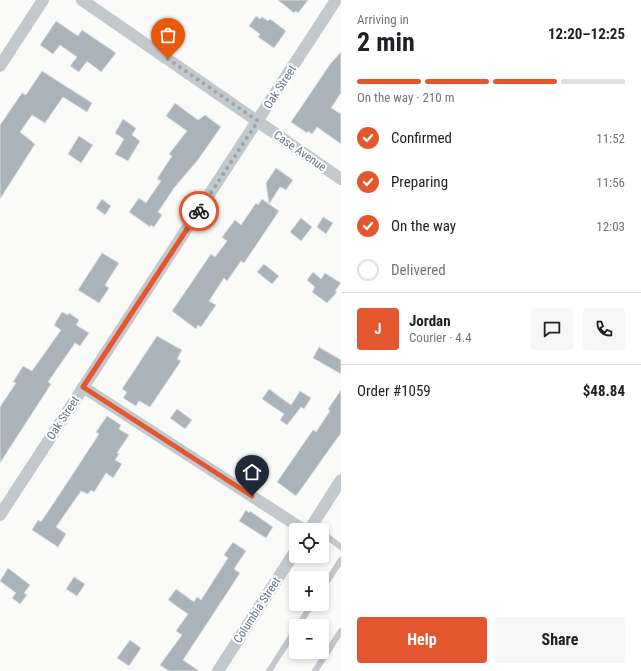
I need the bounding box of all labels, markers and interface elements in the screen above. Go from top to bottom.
text: Arriving in [357,12,409,27]
pin [151,18,185,59]
icon: bag [157,24,179,46]
text: 12:20–12:25 [548,25,625,43]
text: 2 min [357,27,415,57]
street label: Oak Street [261,62,300,111]
text: On the way · 210 m [357,90,454,105]
icon: check [357,127,379,149]
street label: Case Avenue [271,128,329,174]
text: Confirmed [391,129,452,147]
text: 11:52 [596,131,625,146]
icon: check [357,171,379,193]
text: Preparing [391,173,448,191]
text: 11:56 [596,175,625,190]
courier [179,191,219,231]
icon: bike [188,200,210,222]
icon: check [357,215,379,237]
text: On the way [391,217,456,235]
text: 12:03 [596,219,625,234]
text: Delivered [391,261,446,279]
button: chat [531,308,573,350]
button: phone [583,308,625,350]
text: Jordan [409,312,451,330]
text: J [374,320,382,338]
text: Courier · 4.4 [409,330,472,345]
text: Order #1059 [357,382,431,400]
text: $48.84 [583,382,625,400]
street label: Oak Street [44,393,83,442]
pin [235,455,269,496]
icon: home [241,461,263,483]
map controls [289,523,329,659]
button: locate [289,523,329,563]
button: + [289,571,329,611]
street label: Columbia Street [231,574,284,646]
button: Help [357,617,487,663]
button: Share [495,617,625,663]
button: − [289,619,329,659]

